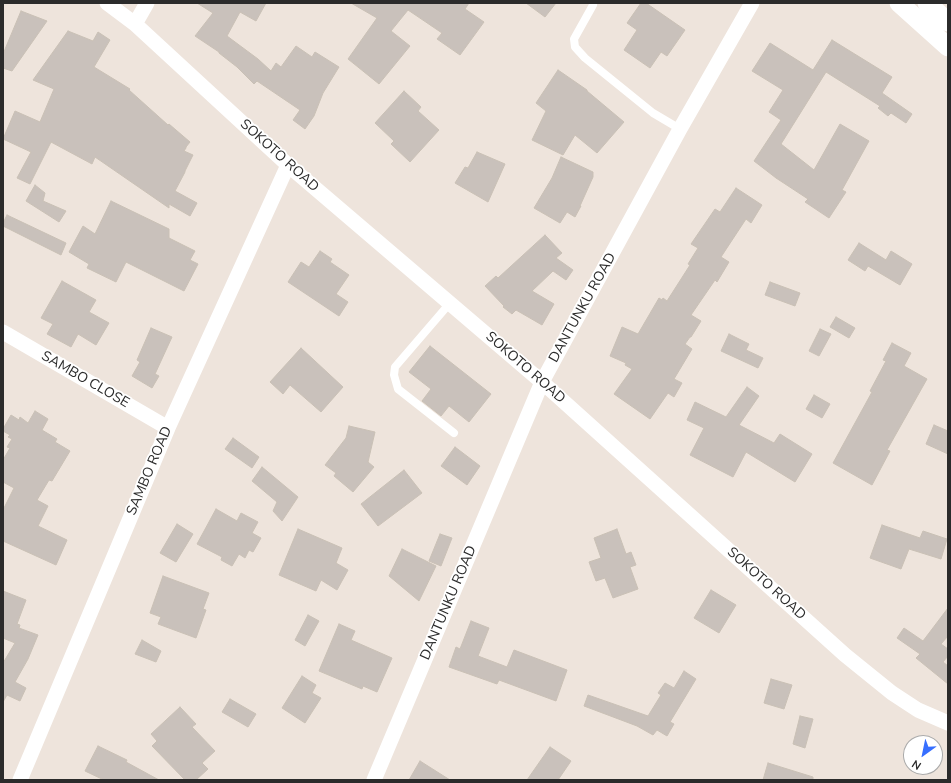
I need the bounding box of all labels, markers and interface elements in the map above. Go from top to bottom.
street label: SOKOTO ROAD [236,116,322,196]
street label: DANTUNKU ROAD [546,250,620,366]
street label: SOKOTO ROAD [482,329,568,407]
street label: SAMBO CLOSE [38,348,132,412]
street label: SAMBO ROAD [124,424,176,518]
street label: DANTUNKU ROAD [417,543,481,663]
street label: SOKOTO ROAD [723,544,809,624]
north arrow [903,735,943,775]
text: N [909,756,924,773]

